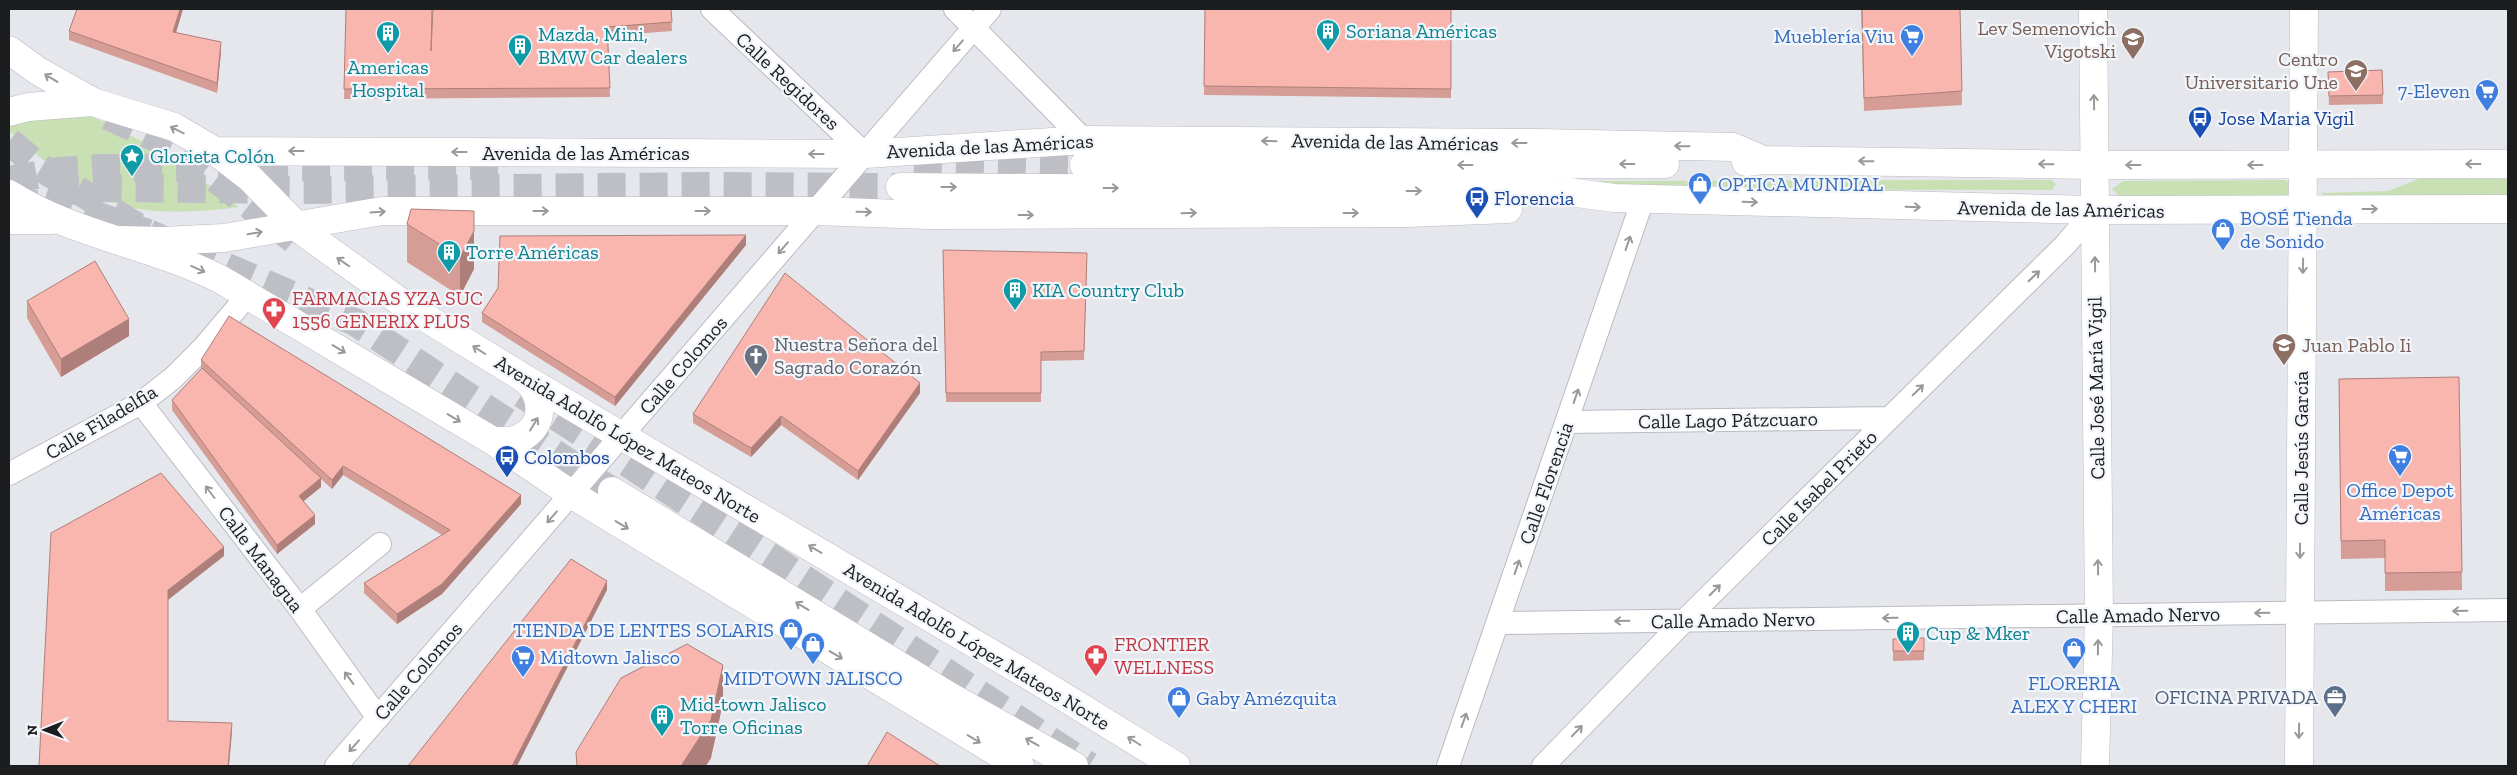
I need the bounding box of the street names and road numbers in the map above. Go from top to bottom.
street label: Calle Regidores [731,27,845,135]
street label: Avenida de las Américas [1291,128,1499,156]
street label: Avenida de las Américas [886,129,1094,163]
street label: Avenida de las Américas [482,141,690,165]
street label: Avenida de las Américas [1957,195,2165,223]
street label: Calle José María Vigil [2082,296,2110,480]
street label: Calle Colomos [634,311,732,419]
street label: Avenida Adolfo López Mateos Norte [491,350,765,528]
street label: Calle Jesús García [2289,370,2313,525]
street label: Calle Filadelfia [41,379,161,465]
street label: Calle Lago Pátzcuaro [1638,406,1818,434]
street label: Calle Florencia [1514,418,1578,547]
street label: Calle Isabel Prieto [1756,425,1882,551]
street label: Calle Managua [213,501,309,617]
street label: Avenida Adolfo López Mateos Norte [840,557,1114,735]
street label: Calle Amado Nervo [2056,602,2220,628]
street label: Calle Amado Nervo [1651,607,1815,633]
street label: Calle Colomos [369,617,467,725]

